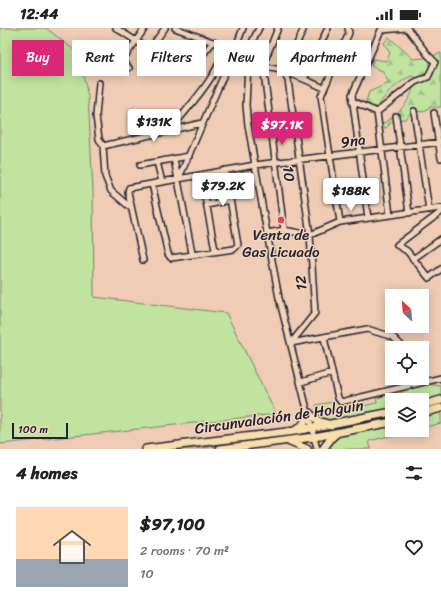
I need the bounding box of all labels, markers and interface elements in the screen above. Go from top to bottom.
text: 12:44 [20,1,58,27]
chip: Buy [12,40,64,76]
chip: Rent [72,40,129,76]
chip: Filters [137,40,206,76]
chip: New [214,40,269,76]
chip: Apartment [277,40,371,76]
pin: $131K [126,109,182,143]
text: $131K [137,110,171,133]
pin: $97.1K [249,112,315,146]
text: $97.1K [261,113,303,136]
street label: 9na [339,127,367,155]
street label: 10 [275,165,303,183]
pin: $79.2K [190,173,256,207]
text: $79.2K [201,174,245,197]
pin: $188K [323,178,379,212]
text: $188K [332,179,370,202]
marker: Venta de Gas Licuado [276,215,286,225]
place label: Venta de Gas Licuado [242,222,320,265]
street label: 12 [288,274,314,291]
north arrow [385,289,429,333]
map controls [385,289,429,437]
button: locate [385,341,429,385]
street label: Circunvalación de Holguín [193,392,365,442]
button: layers [385,393,429,437]
text: 100 m [18,420,48,439]
scale bar [12,421,68,440]
text: 4 homes [16,458,77,488]
icon: filters [403,462,425,484]
text: $97,100 [140,509,205,539]
icon: home [48,523,96,571]
icon: heart [403,536,425,558]
text: 2 rooms · 70 m² [140,539,229,562]
text: 10 [140,562,154,585]

